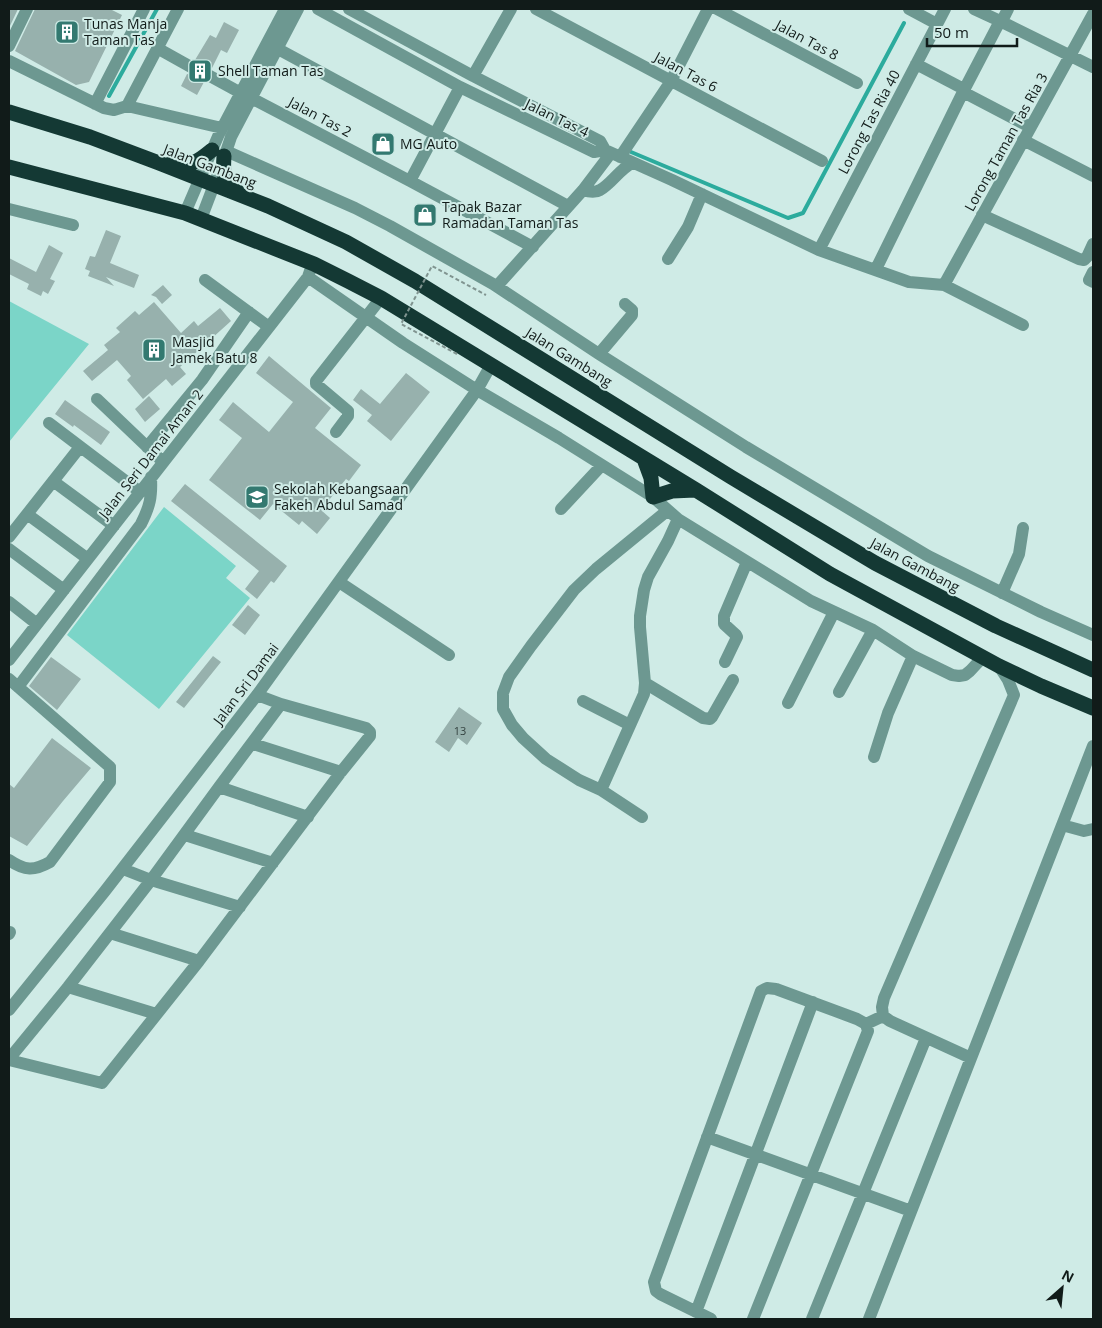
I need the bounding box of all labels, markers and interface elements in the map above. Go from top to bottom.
place label: Tunas Manja Taman Tas [84,14,167,49]
street label: Jalan Tas 8 [771,14,842,64]
scale bar [927,15,1017,47]
building icon: Tunas Manja Taman Tas [54,19,80,45]
text: 50 m [934,22,969,42]
street label: Jalan Tas 6 [650,46,721,96]
building icon: Shell Taman Tas [187,58,213,84]
place label: Shell Taman Tas [218,61,324,80]
street label: Lorong Tas Ria 40 [833,66,904,177]
street label: Lorong Taman Tas Ria 3 [960,69,1052,214]
street label: Jalan Tas 2 [284,91,355,141]
street label: Jalan Tas 4 [520,93,592,141]
shop icon: MG Auto [370,131,396,157]
place label: MG Auto [400,134,457,153]
street label: Jalan Gambang [159,138,260,192]
place label: Tapak Bazar Ramadan Taman Tas [442,197,579,232]
shop icon: Tapak Bazar Ramadan Taman Tas [412,202,438,228]
street label: Jalan Gambang [521,321,616,391]
place label: Masjid Jamek Batu 8 [170,332,257,367]
building icon: Masjid Jamek Batu 8 [141,337,167,363]
street label: Jalan Seri Damai Aman 2 [93,385,207,524]
place label: Sekolah Kebangsaan Fakeh Abdul Samad [274,479,409,514]
school or university icon: Sekolah Kebangsaan Fakeh Abdul Samad [244,484,270,510]
street label: Jalan Gambang [866,532,964,596]
street label: Jalan Sri Damai [207,639,283,730]
house number: 13 [454,723,466,738]
north arrow [1037,1263,1087,1313]
text: N [1059,1265,1078,1287]

